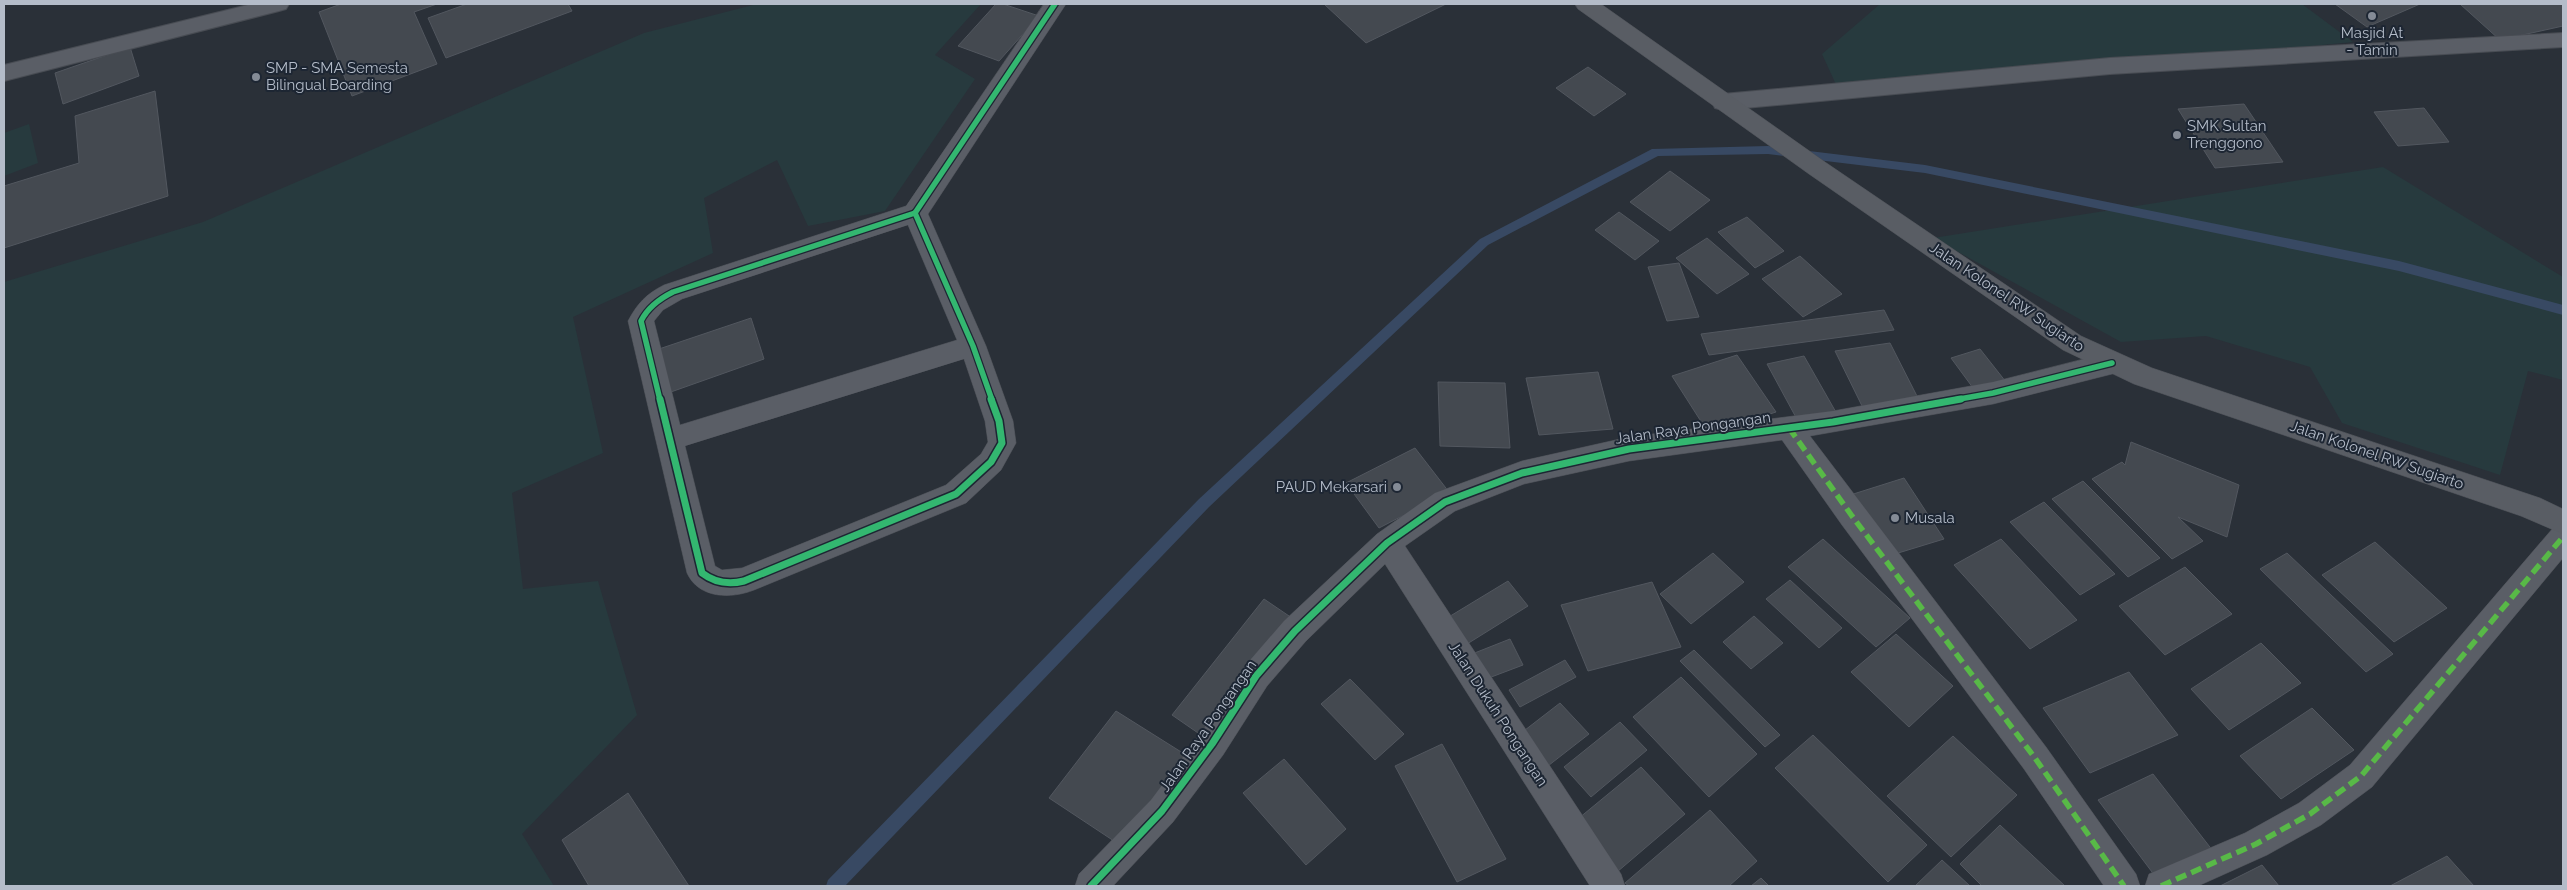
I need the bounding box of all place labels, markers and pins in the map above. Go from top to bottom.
marker: Masjid At - Tamin [2366,10,2378,22]
place label: Masjid At - Tamin [2341,24,2403,59]
place label: SMP - SMA Semesta Bilingual Boarding [266,59,408,94]
marker: SMP - SMA Semesta Bilingual Boarding [250,71,262,83]
place label: SMK Sultan Trenggono [2187,117,2267,152]
marker: SMK Sultan Trenggono [2171,129,2183,141]
place label: PAUD Mekarsari [1276,478,1387,496]
marker: PAUD Mekarsari [1391,481,1403,493]
place label: Musala [1905,509,1955,527]
marker: Musala [1889,512,1901,524]

